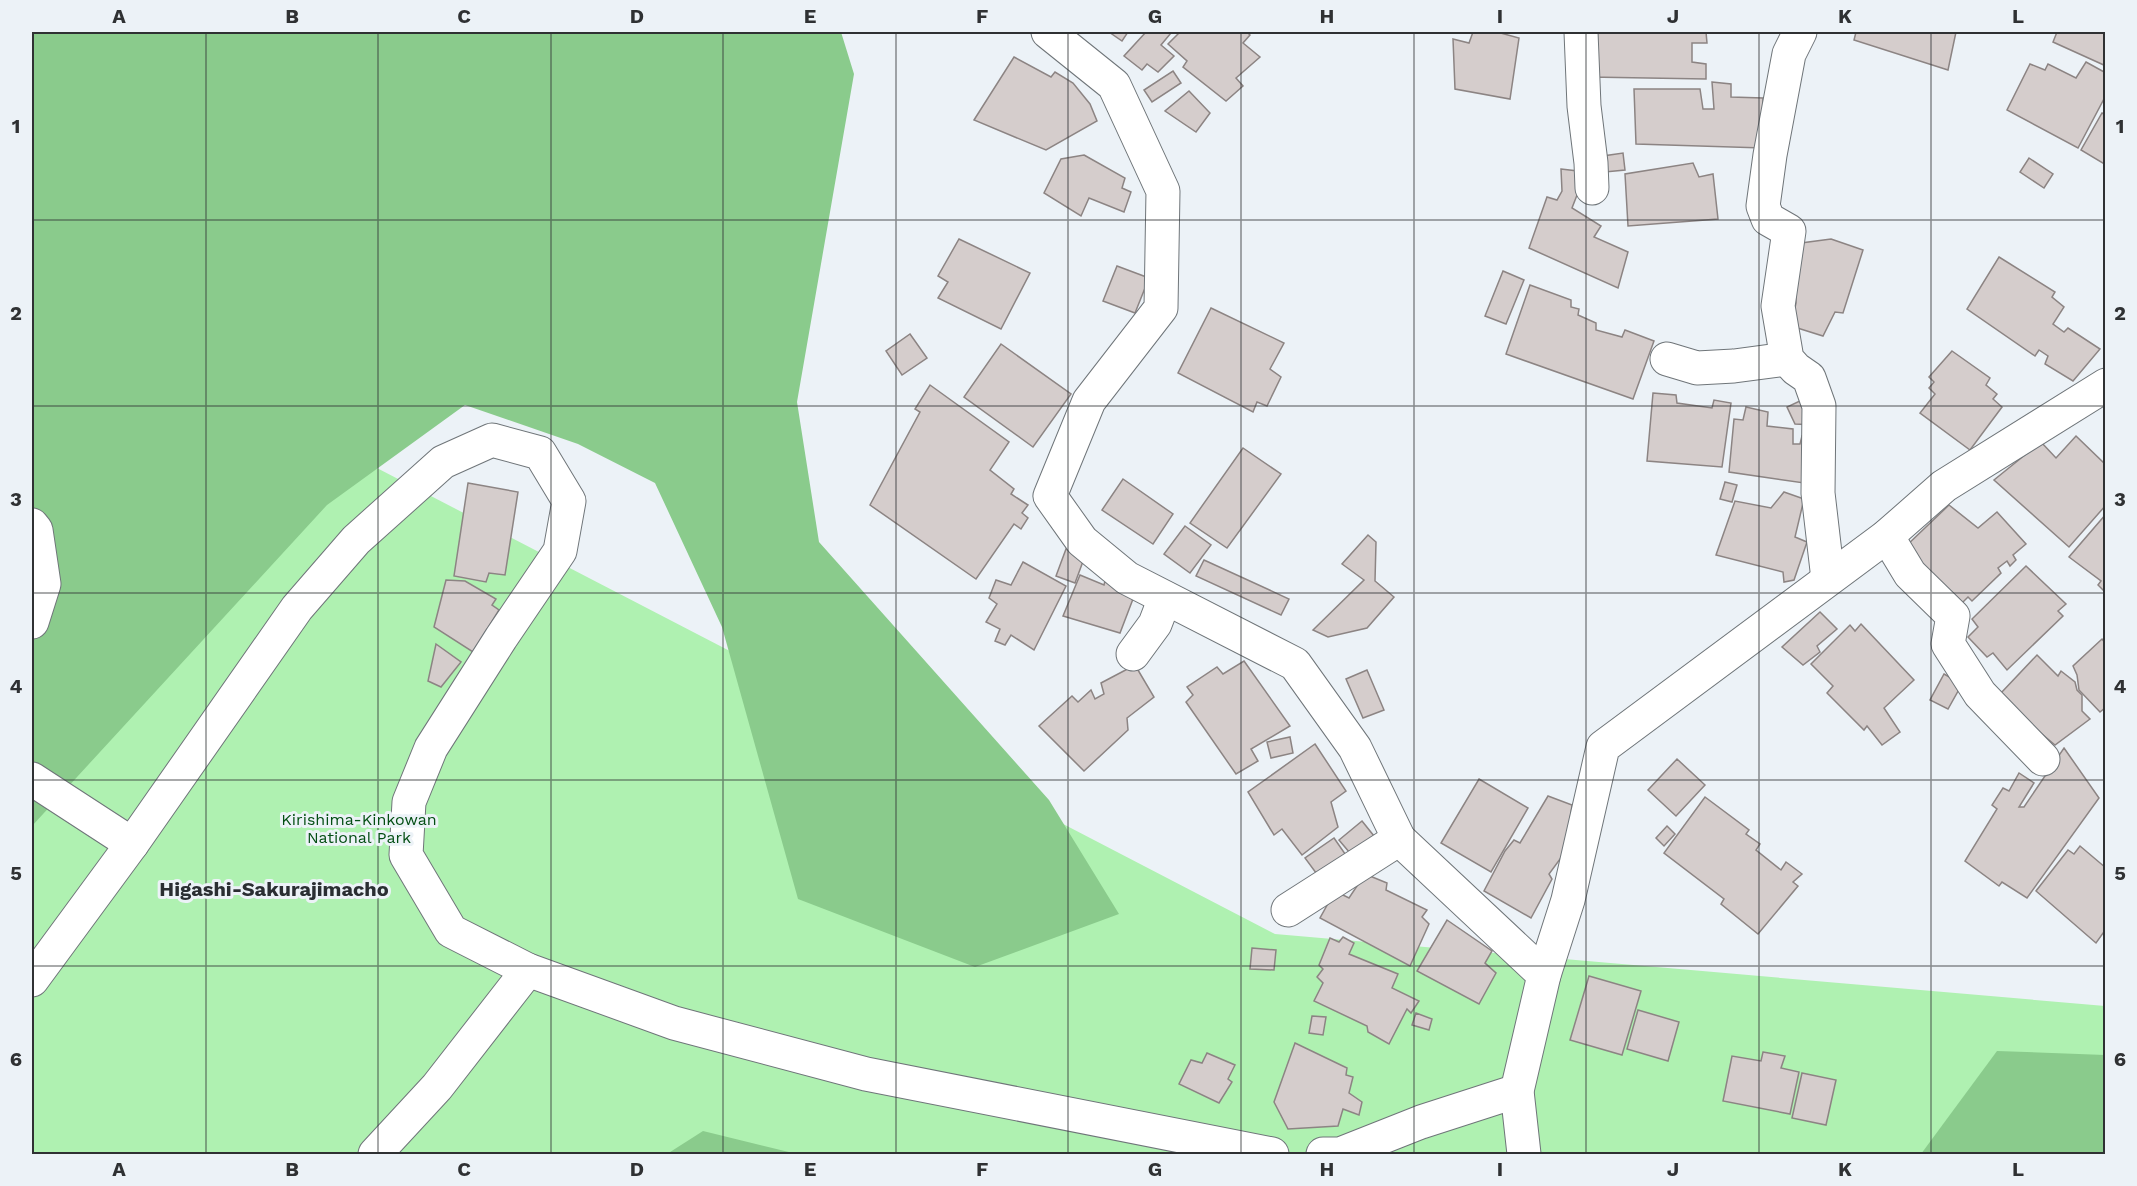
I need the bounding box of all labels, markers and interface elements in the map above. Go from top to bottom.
text: A [112,4,126,28]
text: B [285,4,299,28]
text: C [457,4,471,28]
text: D [630,4,644,28]
text: E [804,4,816,28]
text: F [976,4,988,28]
text: G [1148,4,1162,28]
text: H [1320,4,1334,28]
text: I [1497,4,1503,28]
text: J [1667,4,1679,28]
text: K [1838,4,1852,28]
text: L [2012,4,2024,28]
text: 1 [12,114,20,138]
text: 1 [2116,114,2124,138]
text: 2 [10,301,22,325]
text: 2 [2114,301,2126,325]
text: 3 [10,487,22,511]
text: 3 [2114,487,2126,511]
text: 4 [10,674,23,698]
text: 4 [2114,674,2127,698]
park label: Kirishima-Kinkowan National Park [281,810,437,847]
text: 5 [10,861,22,885]
text: 5 [2114,861,2126,885]
district label: Higashi-Sakurajimacho [159,877,389,901]
text: 6 [10,1047,22,1071]
text: 6 [2114,1047,2126,1071]
text: A [112,1157,126,1181]
text: B [285,1157,299,1181]
text: C [457,1157,471,1181]
text: D [630,1157,644,1181]
text: E [804,1157,816,1181]
text: F [976,1157,988,1181]
text: G [1148,1157,1162,1181]
text: H [1320,1157,1334,1181]
text: I [1497,1157,1503,1181]
text: J [1667,1157,1679,1181]
text: K [1838,1157,1852,1181]
text: L [2012,1157,2024,1181]

